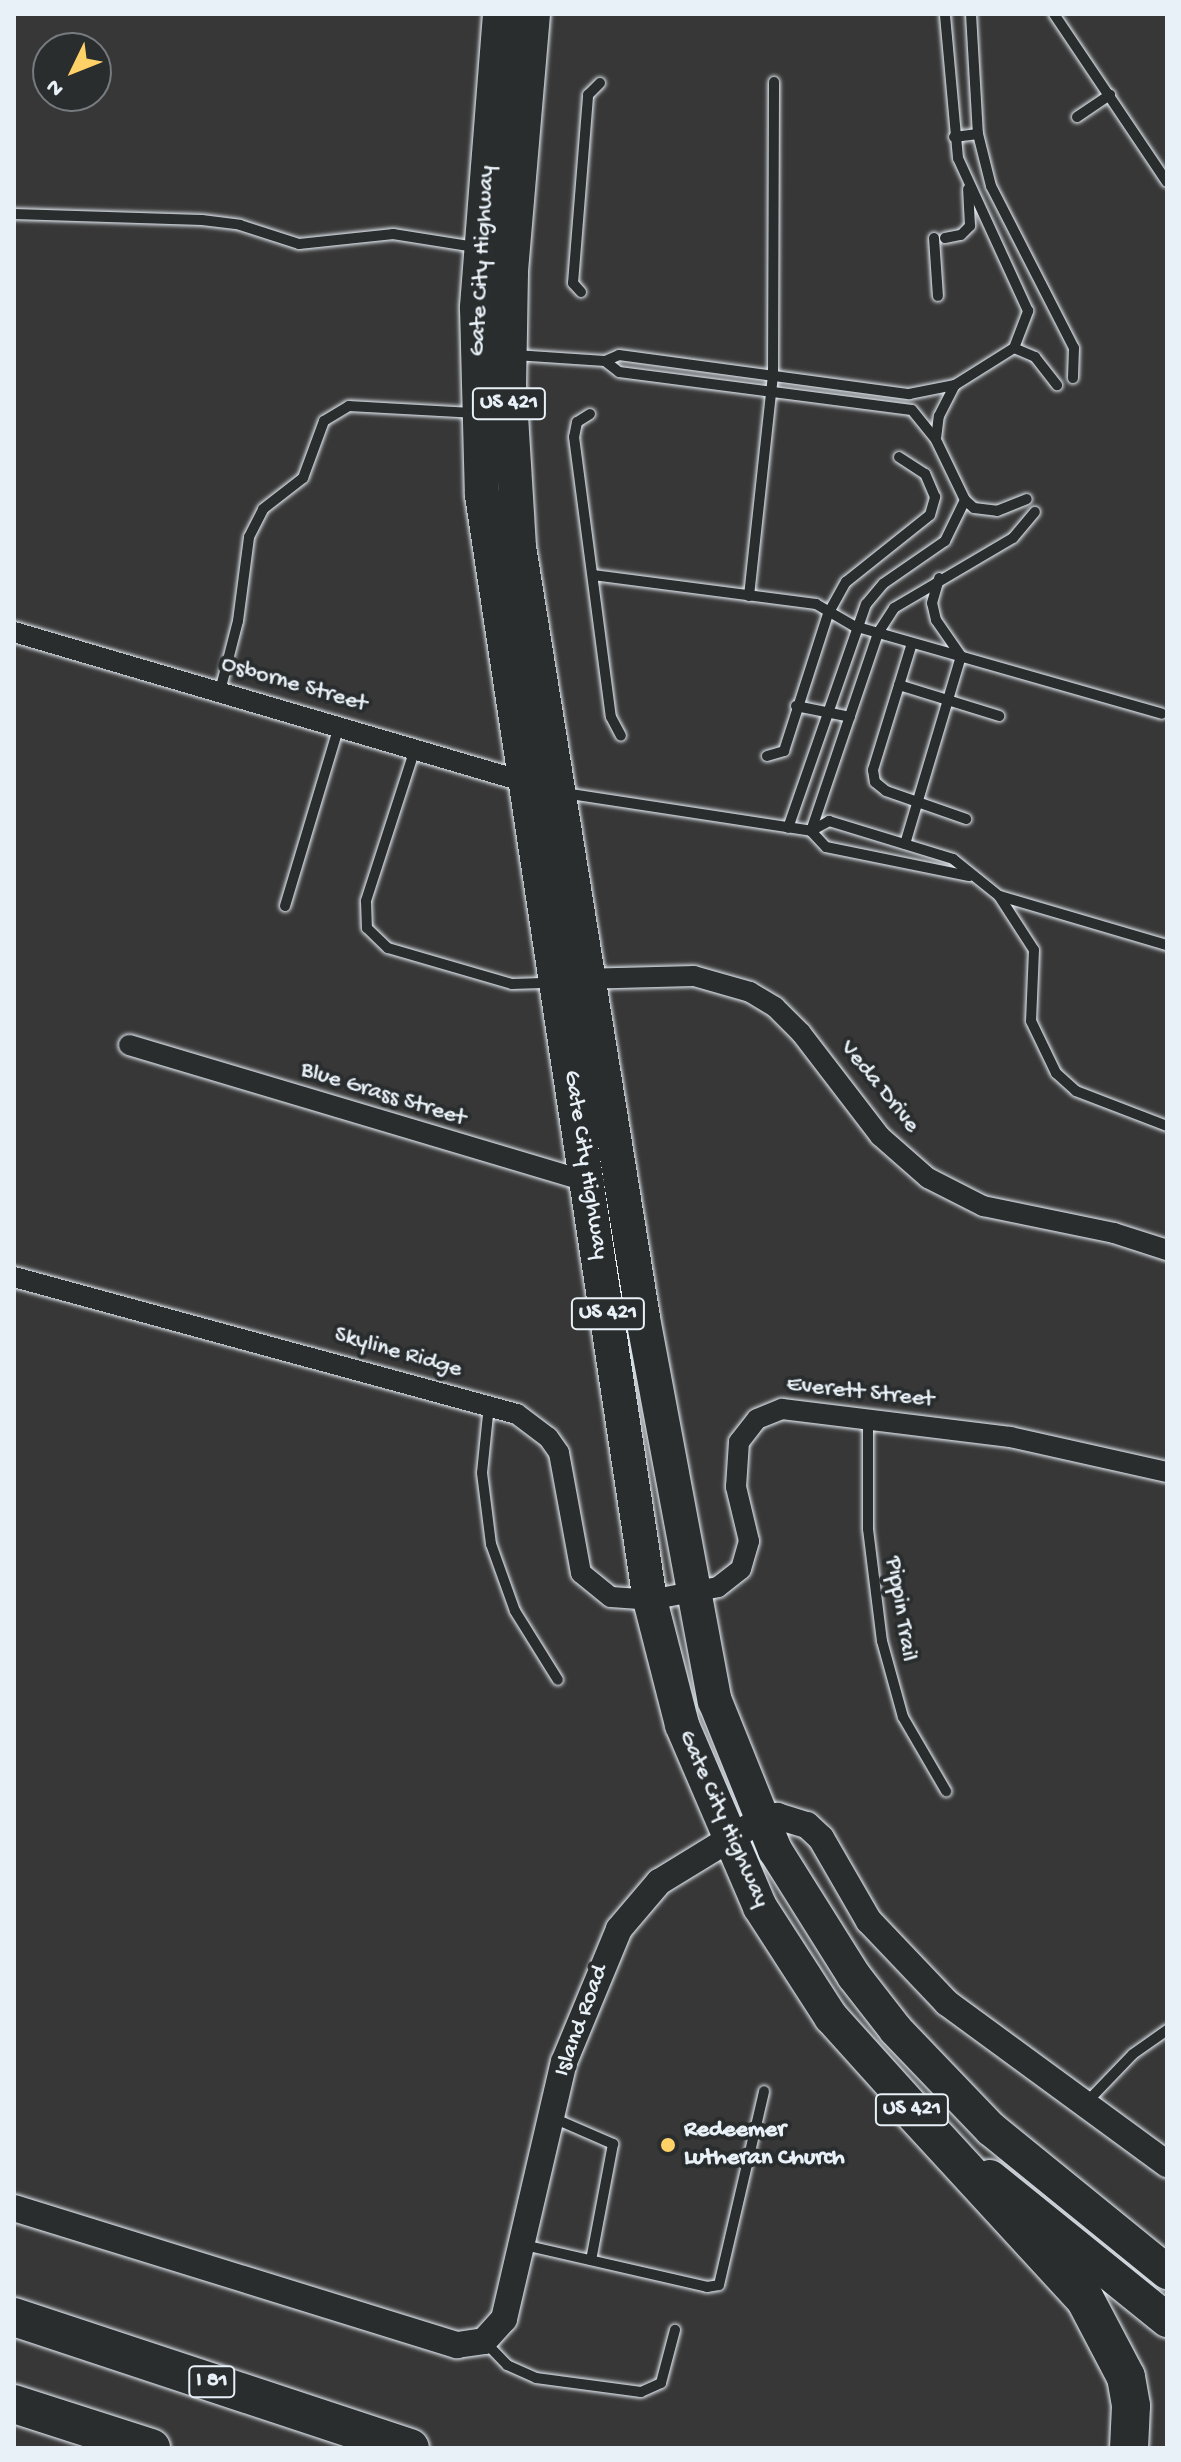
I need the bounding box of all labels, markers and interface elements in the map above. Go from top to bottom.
north arrow [32,32,112,112]
text: N [42,73,70,101]
street label: Gate City Highway [464,165,502,357]
road number: US 421 [471,386,547,422]
street label: Osborne Street [218,650,370,720]
street label: Veda Drive [833,1035,925,1139]
street label: Blue Grass Street [297,1056,469,1134]
street label: Gate City Highway [556,1068,614,1262]
road number: US 421 [570,1296,646,1332]
street label: Skyline Ridge [331,1321,465,1385]
street label: Everett Street [785,1371,935,1415]
street label: Pippin Trail [877,1554,923,1664]
street label: Gate City Highway [671,1726,775,1912]
street label: Island Road [548,1961,616,2081]
road number: US 421 [874,2092,950,2128]
place label: Redeemer Lutheran Church [684,2117,845,2173]
marker: Redeemer Lutheran Church [659,2136,677,2154]
road number: I 81 [188,2364,236,2400]

